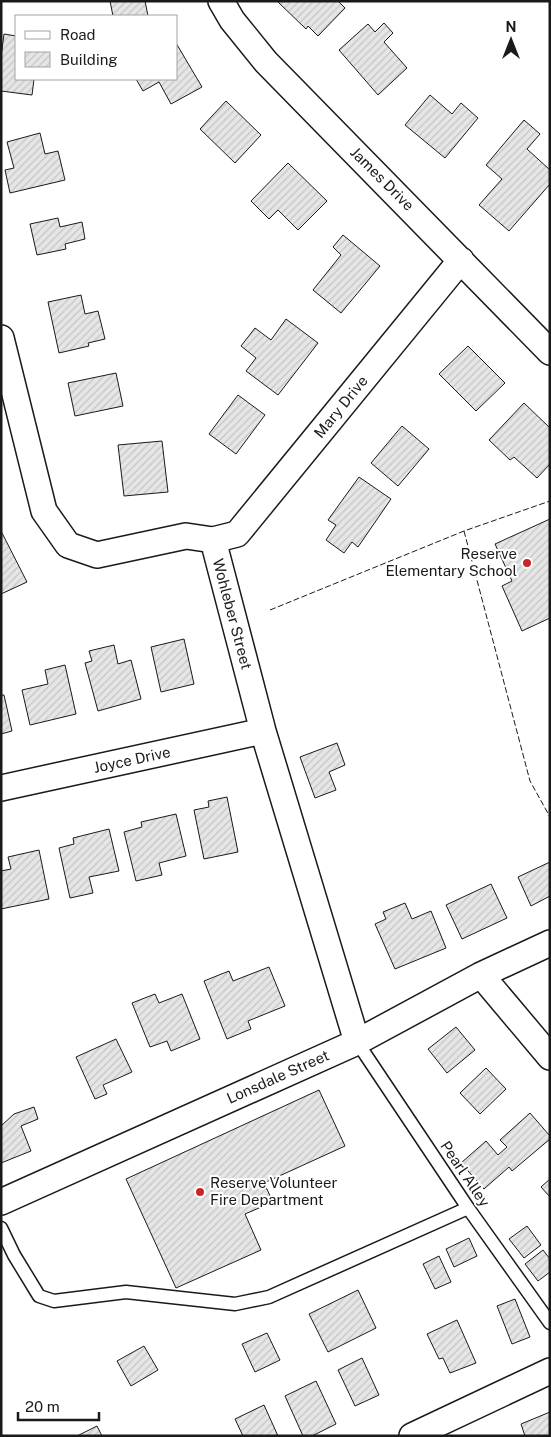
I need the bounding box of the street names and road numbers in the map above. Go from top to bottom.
street label: James Drive [347,143,418,214]
street label: Mary Drive [310,372,371,441]
street label: Wohleber Street [209,557,256,671]
street label: Joyce Drive [92,743,172,776]
street label: Lonsdale Street [224,1046,332,1107]
street label: Pearl Alley [437,1138,494,1210]

